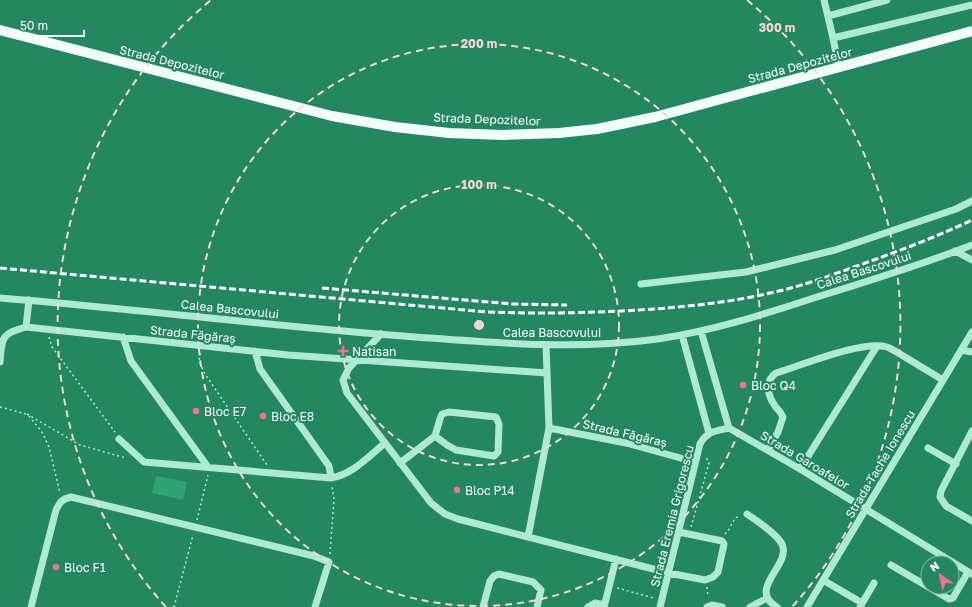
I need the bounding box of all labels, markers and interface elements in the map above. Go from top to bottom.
scale bar [14,12,84,38]
text: 50 m [20,18,48,33]
text: 300 m [759,20,795,35]
text: 200 m [461,36,497,51]
street label: Strada Depozitelor [118,42,226,82]
street label: Strada Depozitelor [746,44,854,86]
street label: Strada Depozitelor [433,110,541,128]
text: 100 m [461,177,497,192]
street label: Calea Bascovului [815,248,913,292]
street label: Calea Bascovului [180,296,280,322]
centre of rings [472,318,486,332]
street label: Strada Făgăraș [149,322,237,346]
street label: Calea Bascovului [503,325,601,340]
place label: Natisan [352,344,396,359]
marker: Natisan [337,345,349,357]
place label: Bloc Q4 [751,378,796,393]
marker: Bloc Q4 [738,380,748,390]
place label: Bloc E7 [204,404,246,419]
marker: Bloc E7 [191,406,201,416]
street label: Strada Tache Ionescu [842,407,918,521]
place label: Bloc E8 [271,409,314,424]
marker: Bloc E8 [258,411,268,421]
street label: Strada Făgăraș [581,416,669,450]
street label: Strada Garoafelor [758,427,853,493]
street label: Strada Eremia Grigorescu [647,443,697,589]
place label: Bloc P14 [465,483,515,498]
marker: Bloc P14 [452,485,462,495]
north arrow [920,555,960,595]
text: N [927,559,941,574]
place label: Bloc F1 [64,560,106,575]
marker: Bloc F1 [51,562,61,572]

